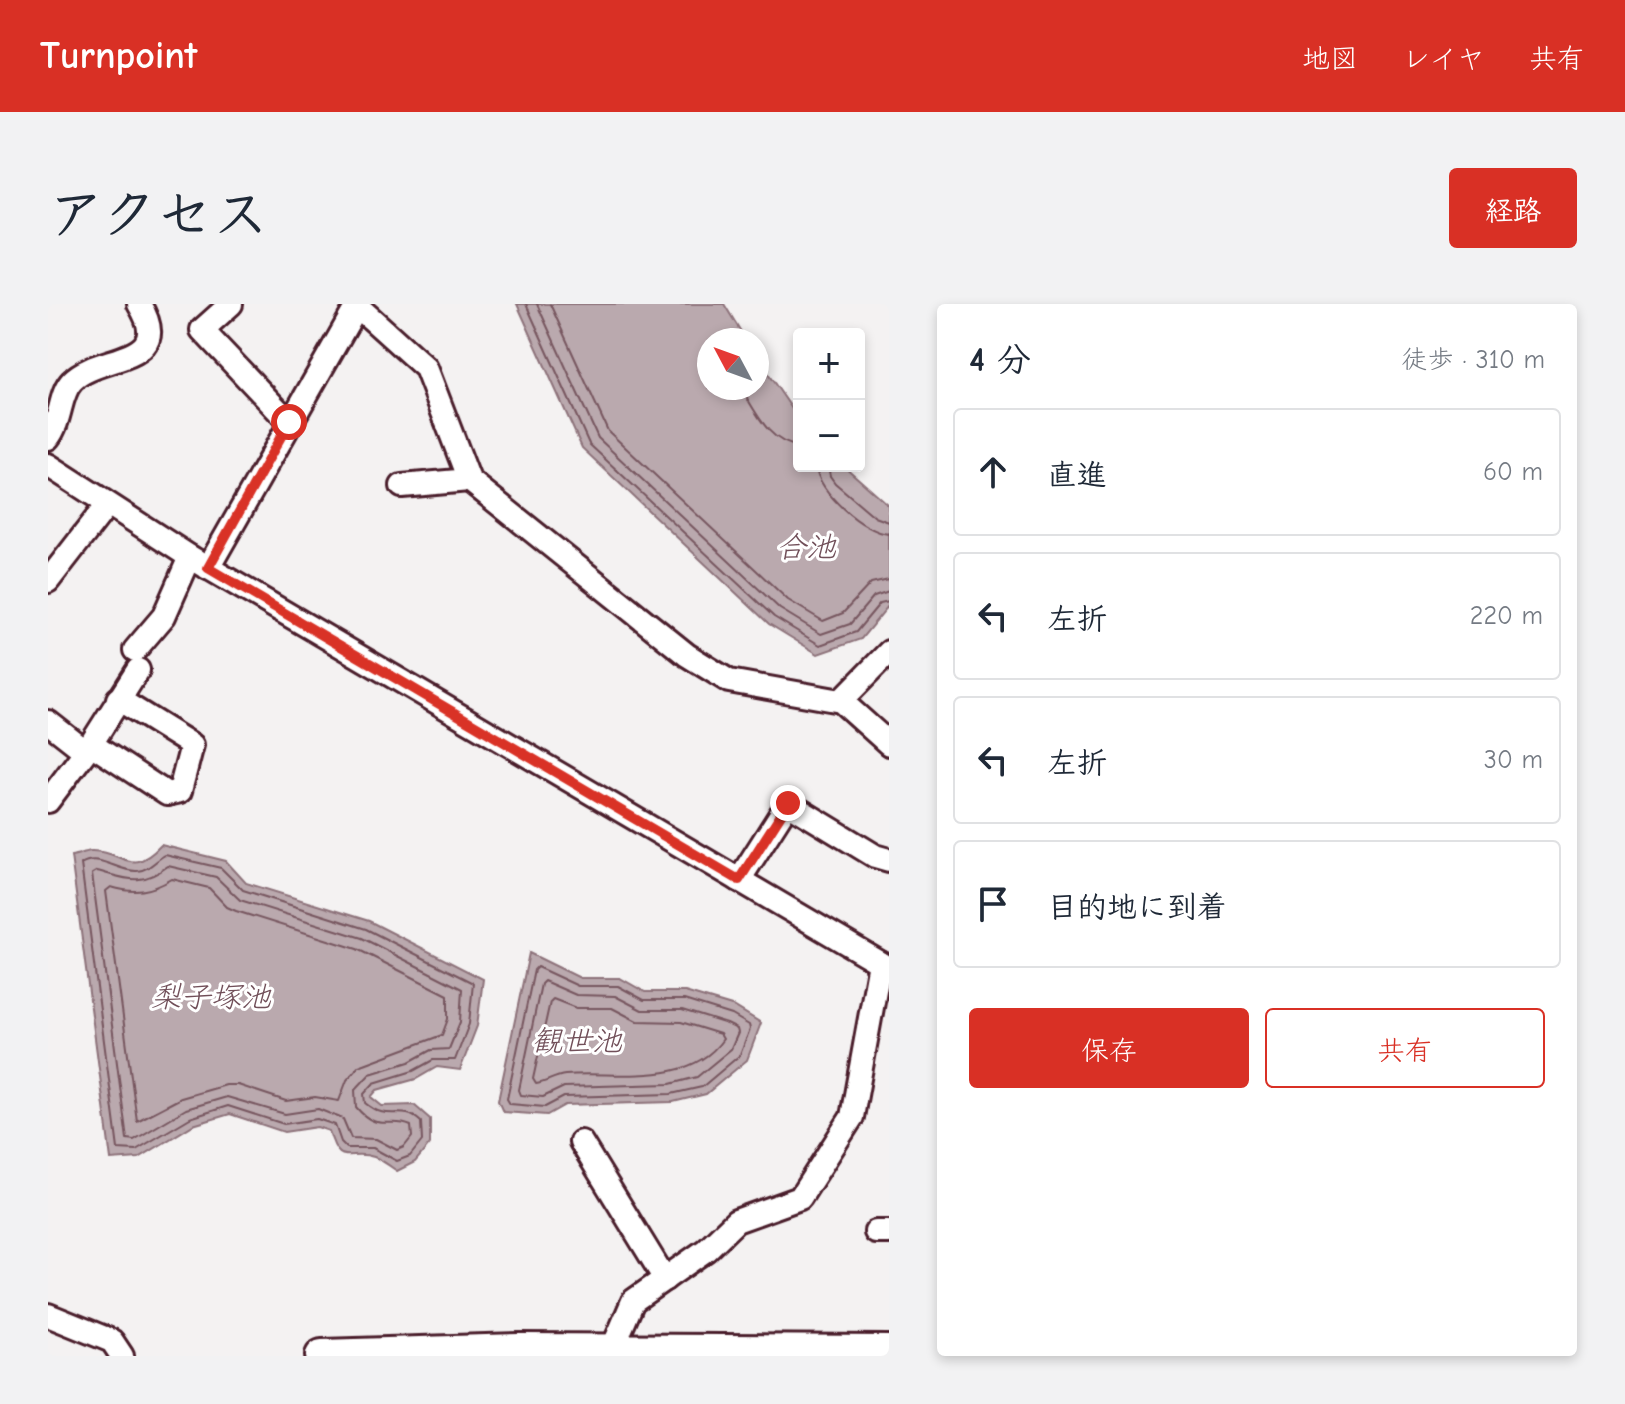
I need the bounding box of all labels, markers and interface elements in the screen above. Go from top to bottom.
text: Turnpoint [40,34,197,78]
text: 地図 [1302,43,1358,75]
text: レイヤ [1402,43,1485,75]
text: 共有 [1529,43,1585,75]
button: 経路 [1449,168,1577,248]
text: アクセス [48,183,269,247]
north arrow [697,328,769,400]
map controls [793,328,865,472]
button: + [793,328,865,400]
text: 4 分 [969,340,1031,380]
text: 徒歩 · 310 m [1402,345,1545,375]
button: − [793,400,865,472]
route start [271,404,307,440]
icon: ahead [971,450,1015,494]
text: 60 m [1483,457,1543,487]
text: 直進 [1047,458,1107,493]
water label: 合池 [776,530,837,565]
icon: left [971,594,1015,638]
text: 220 m [1470,601,1543,631]
text: 左折 [1047,602,1107,637]
icon: left [971,738,1015,782]
text: 30 m [1484,745,1543,775]
text: 左折 [1047,746,1107,781]
route end [770,785,806,821]
icon: arrive [971,882,1015,926]
text: 目的地に到着 [1047,890,1227,925]
water label: 梨子塚池 [151,980,272,1015]
button: 保存 [969,1008,1249,1088]
button: 共有 [1265,1008,1545,1088]
water label: 観世池 [532,1024,623,1059]

